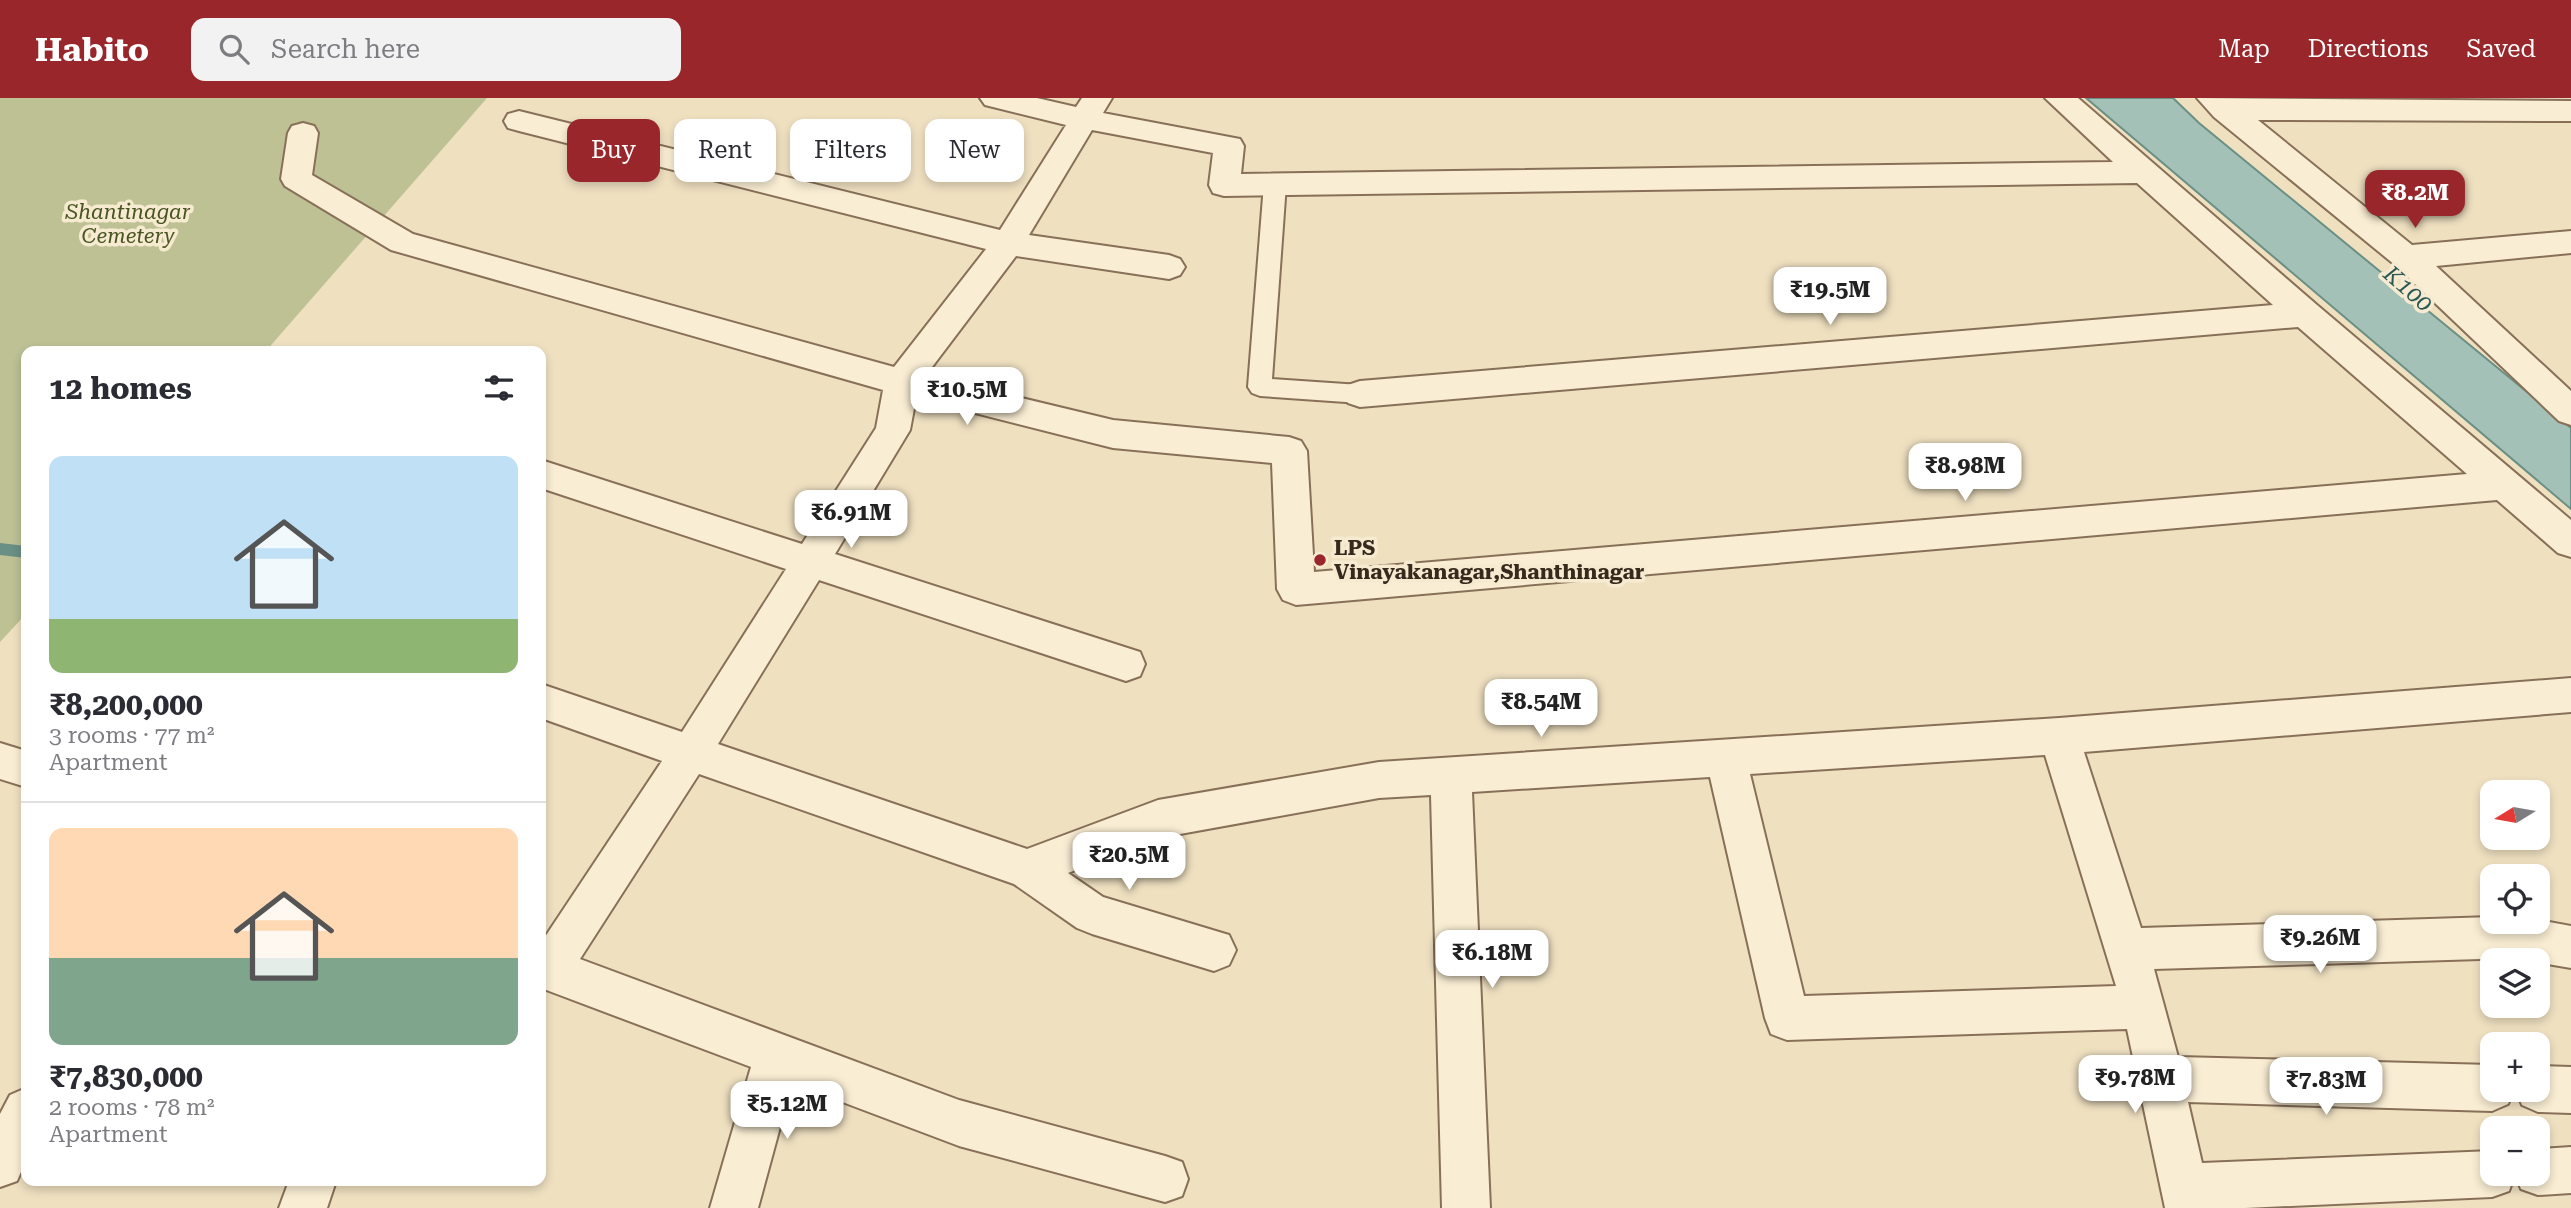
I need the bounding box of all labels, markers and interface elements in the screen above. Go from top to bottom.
search box [191,18,681,81]
text: Habito [35,30,149,69]
icon: search [215,30,253,68]
text: Search here [271,34,420,64]
text: Map [2218,35,2270,63]
text: Directions [2308,35,2428,63]
text: Saved [2466,35,2536,63]
chip: Buy [567,119,660,182]
chip: Rent [674,119,776,182]
chip: Filters [790,119,911,182]
chip: New [925,119,1024,182]
pin: ₹8.2M [2366,170,2464,230]
text: ₹8.2M [2381,179,2449,206]
park label: Shantinagar Cemetery [64,200,191,248]
water label: K100 [2377,260,2438,318]
pin: ₹19.5M [1773,268,1887,327]
text: ₹19.5M [1790,276,1870,303]
pin: ₹10.5M [910,368,1024,427]
icon: filters [480,369,518,407]
text: 12 homes [49,371,192,406]
text: ₹10.5M [927,376,1007,403]
pin: ₹8.98M [1908,444,2022,503]
text: ₹8.98M [1925,452,2005,479]
pin: ₹6.91M [794,490,908,550]
text: ₹6.91M [811,499,891,526]
icon: home [221,501,347,627]
place label: LPS Vinayakanagar,Shanthinagar [1334,536,1645,584]
marker: LPS Vinayakanagar,Shanthinagar [1312,552,1328,568]
pin: ₹8.54M [1484,680,1598,739]
text: ₹8,200,000 [49,687,203,722]
text: ₹8.54M [1501,688,1581,715]
text: 3 rooms · 77 m² [49,722,215,749]
text: Apartment [49,749,168,776]
north arrow [2480,780,2550,850]
map controls [2480,780,2550,1186]
pin: ₹20.5M [1072,832,1186,892]
text: ₹20.5M [1089,841,1169,868]
button: locate [2480,864,2550,934]
icon: home [221,873,347,999]
pin: ₹9.26M [2263,916,2377,975]
text: ₹9.26M [2280,924,2360,951]
pin: ₹6.18M [1435,930,1549,990]
text: ₹6.18M [1452,939,1532,966]
button: layers [2480,948,2550,1018]
button: + [2480,1032,2550,1102]
pin: ₹9.78M [2078,1056,2192,1115]
pin: ₹7.83M [2269,1058,2383,1117]
text: ₹7,830,000 [49,1059,203,1094]
text: ₹9.78M [2095,1064,2175,1091]
text: ₹7.83M [2286,1066,2366,1093]
pin: ₹5.12M [730,1082,844,1141]
text: ₹5.12M [747,1090,827,1117]
text: 2 rooms · 78 m² [49,1094,215,1121]
button: − [2480,1116,2550,1186]
text: Apartment [49,1121,168,1148]

